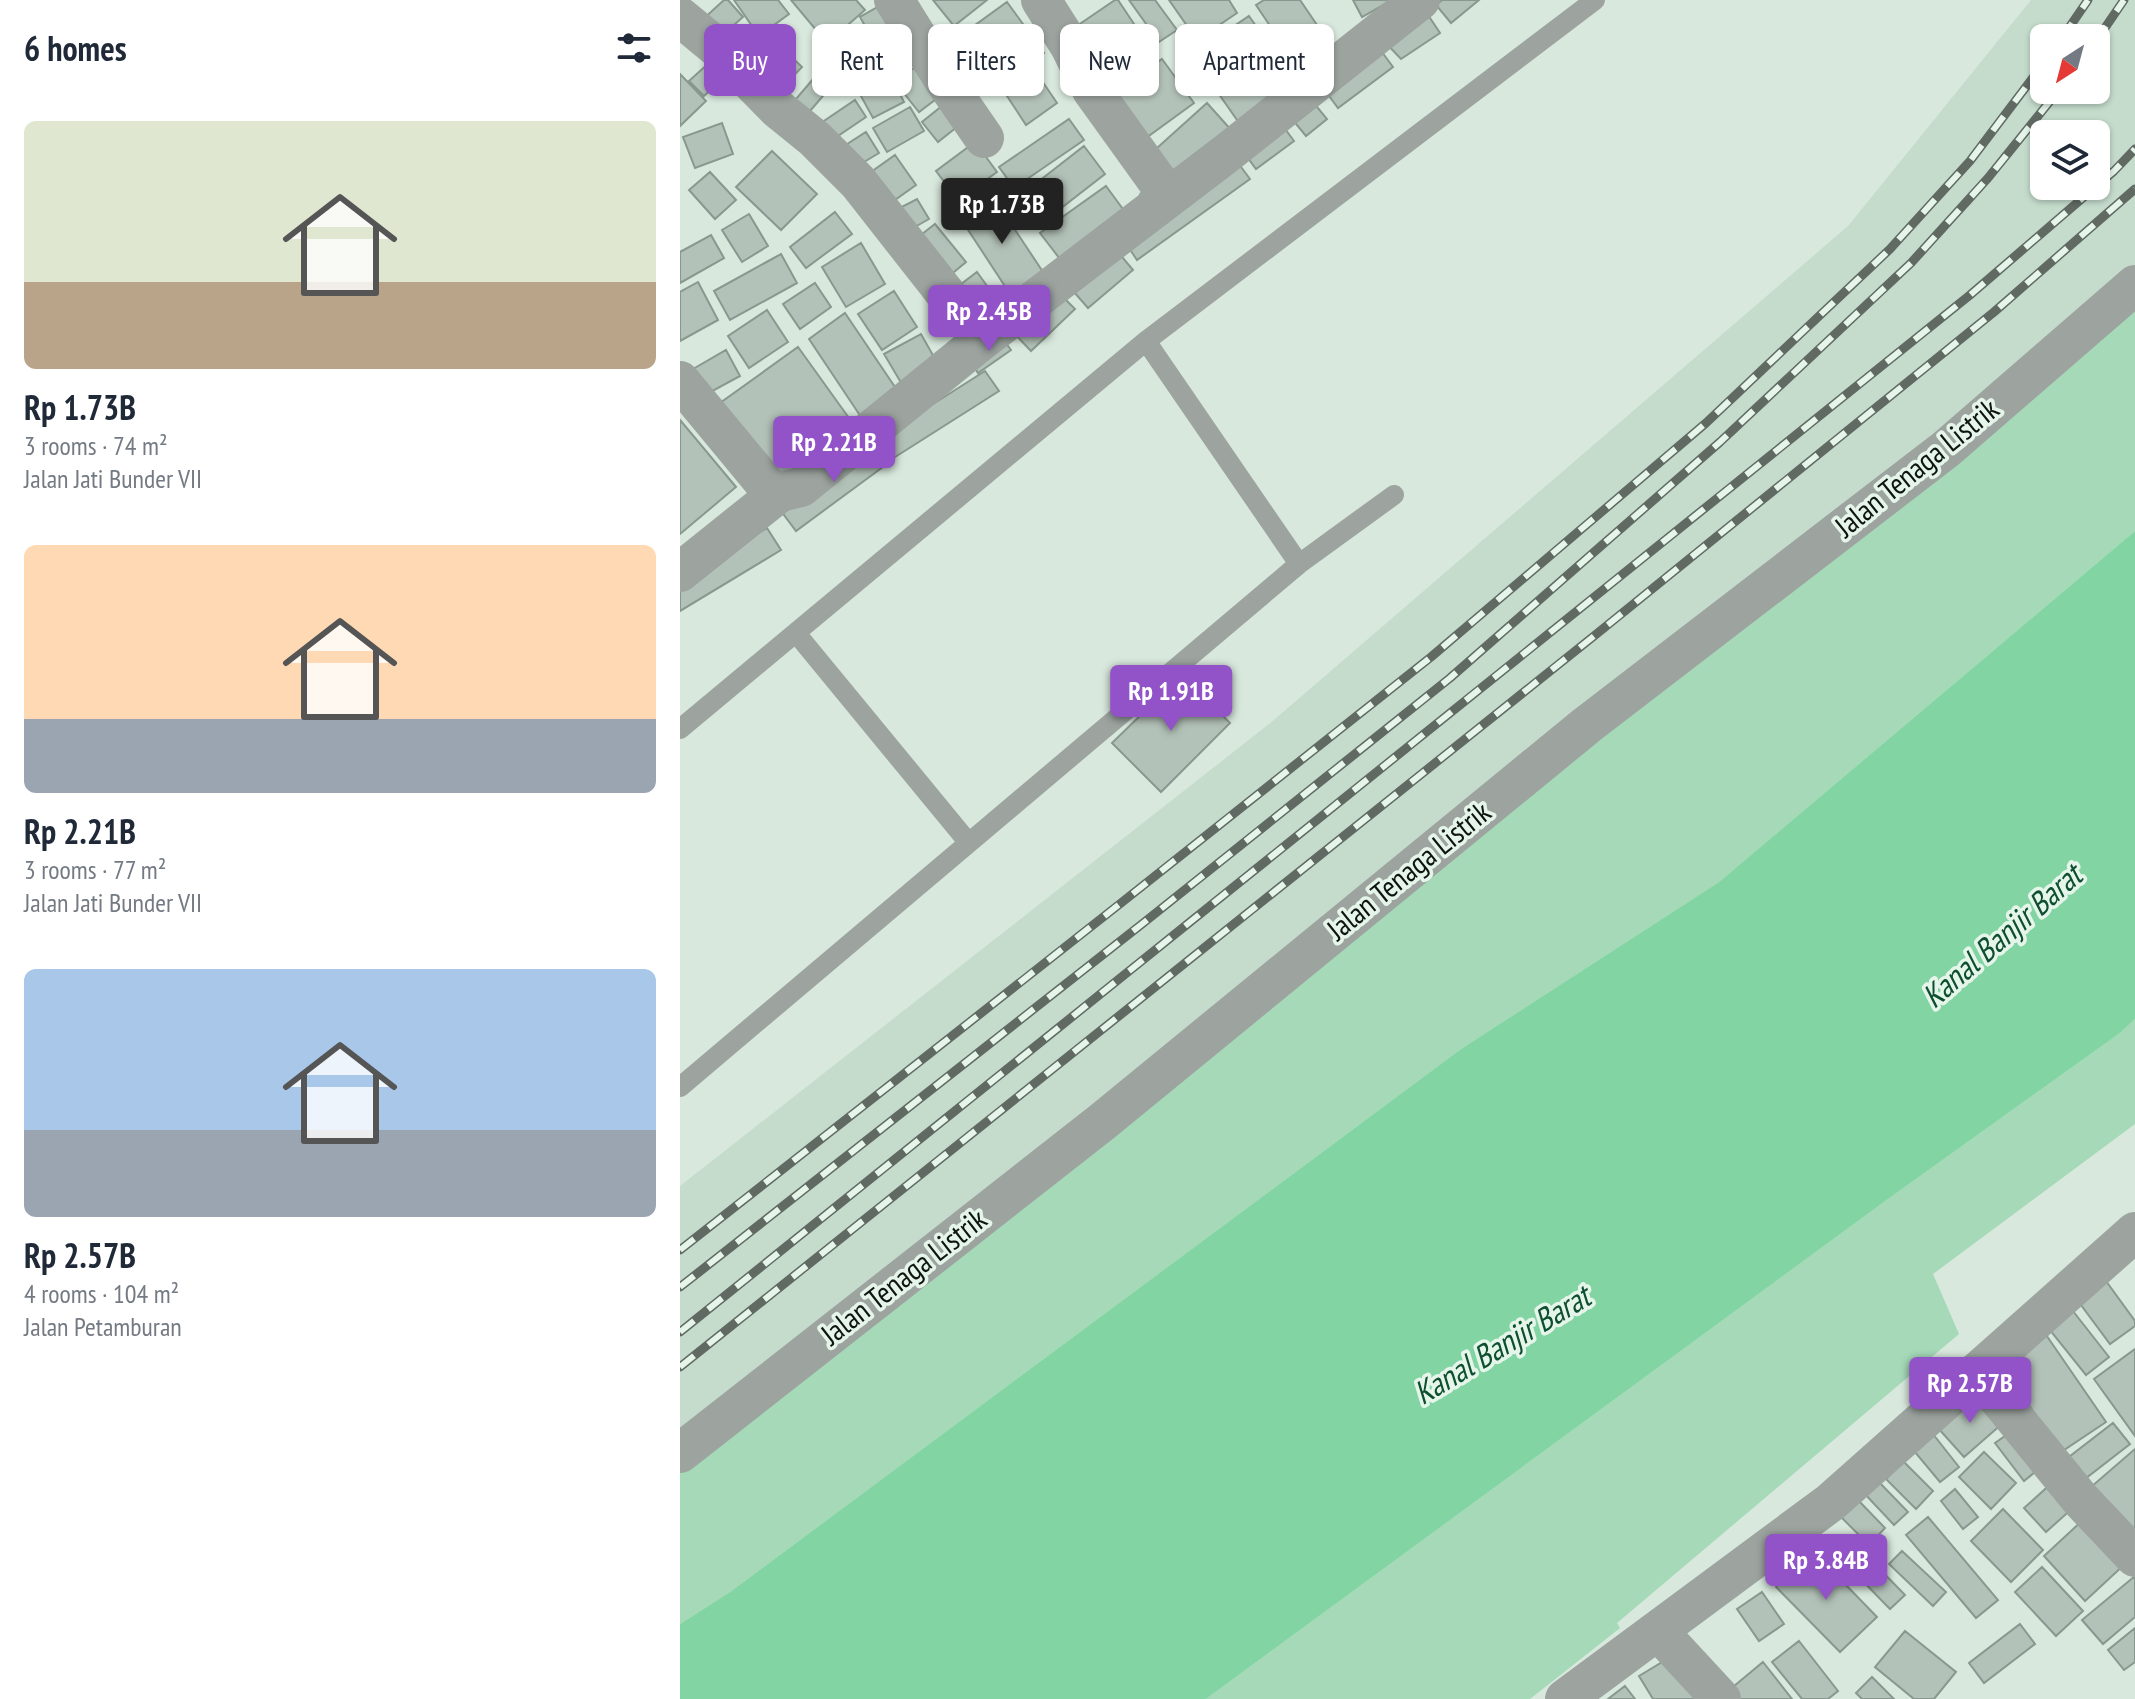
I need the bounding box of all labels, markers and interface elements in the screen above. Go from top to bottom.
chip: Buy [704,24,796,96]
chip: Rent [812,24,912,96]
chip: Filters [928,24,1044,96]
chip: New [1060,24,1159,96]
chip: Apartment [1175,24,1334,96]
north arrow [2030,24,2110,104]
map controls [2030,24,2110,200]
text: 6 homes [24,26,127,70]
icon: filters [612,26,656,70]
button: layers [2030,120,2110,200]
icon: home [268,173,412,317]
pin: Rp 1.73B [919,178,1085,246]
text: Rp 1.73B [959,187,1045,220]
pin: Rp 2.45B [906,285,1072,353]
text: Rp 2.45B [946,294,1032,327]
text: Rp 1.73B [24,385,136,429]
street label: Jalan Tenaga Listrik [1825,389,2006,546]
pin: Rp 2.21B [751,416,917,484]
text: Rp 2.21B [791,425,877,458]
text: 3 rooms · 74 m² [24,429,168,462]
text: Jalan Jati Bunder VII [24,462,202,495]
icon: home [268,597,412,741]
pin: Rp 1.91B [1088,665,1254,733]
text: Rp 1.91B [1128,674,1214,707]
street label: Jalan Tenaga Listrik [1317,792,1498,949]
text: Rp 2.21B [24,809,136,853]
water label: Kanal Banjir Barat [1913,852,2092,1016]
text: 3 rooms · 77 m² [24,853,166,886]
text: Jalan Jati Bunder VII [24,886,202,919]
icon: home [268,1021,412,1165]
street label: Jalan Tenaga Listrik [812,1199,994,1353]
text: Rp 2.57B [24,1233,136,1277]
water label: Kanal Banjir Barat [1406,1273,1600,1413]
text: 4 rooms · 104 m² [24,1277,179,1310]
text: Jalan Petamburan [24,1310,182,1343]
pin: Rp 2.57B [1887,1357,2053,1425]
text: Rp 2.57B [1927,1366,2013,1399]
pin: Rp 3.84B [1743,1534,1909,1602]
text: Rp 3.84B [1783,1543,1869,1576]

